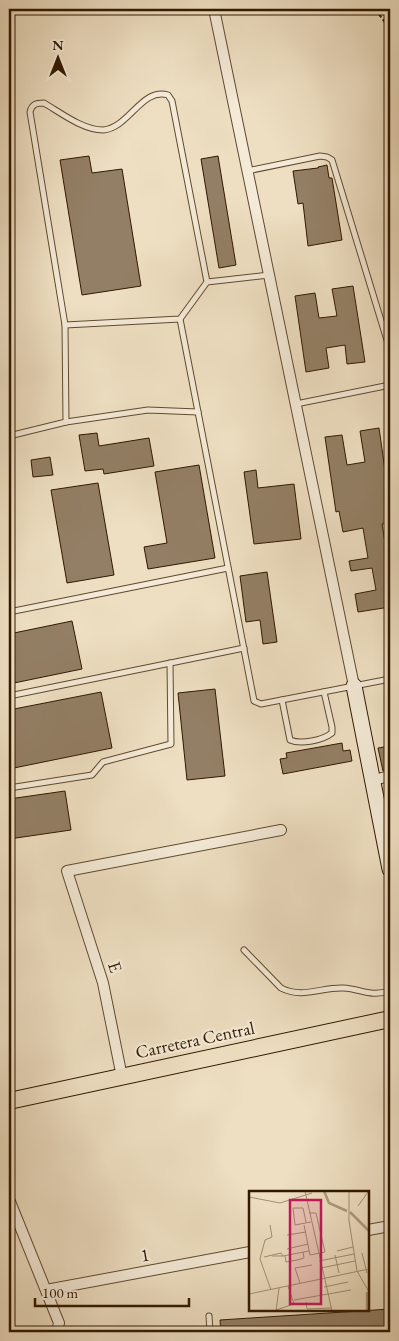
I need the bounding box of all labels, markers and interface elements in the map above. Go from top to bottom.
north arrow [32,32,82,82]
text: N [52,36,64,54]
street label: E [103,958,128,975]
street label: Carretera Central [133,1016,256,1063]
inset map [249,1191,369,1311]
street label: 1 [139,1242,151,1267]
scale bar [35,1276,189,1308]
text: 100 m [42,1283,79,1302]

